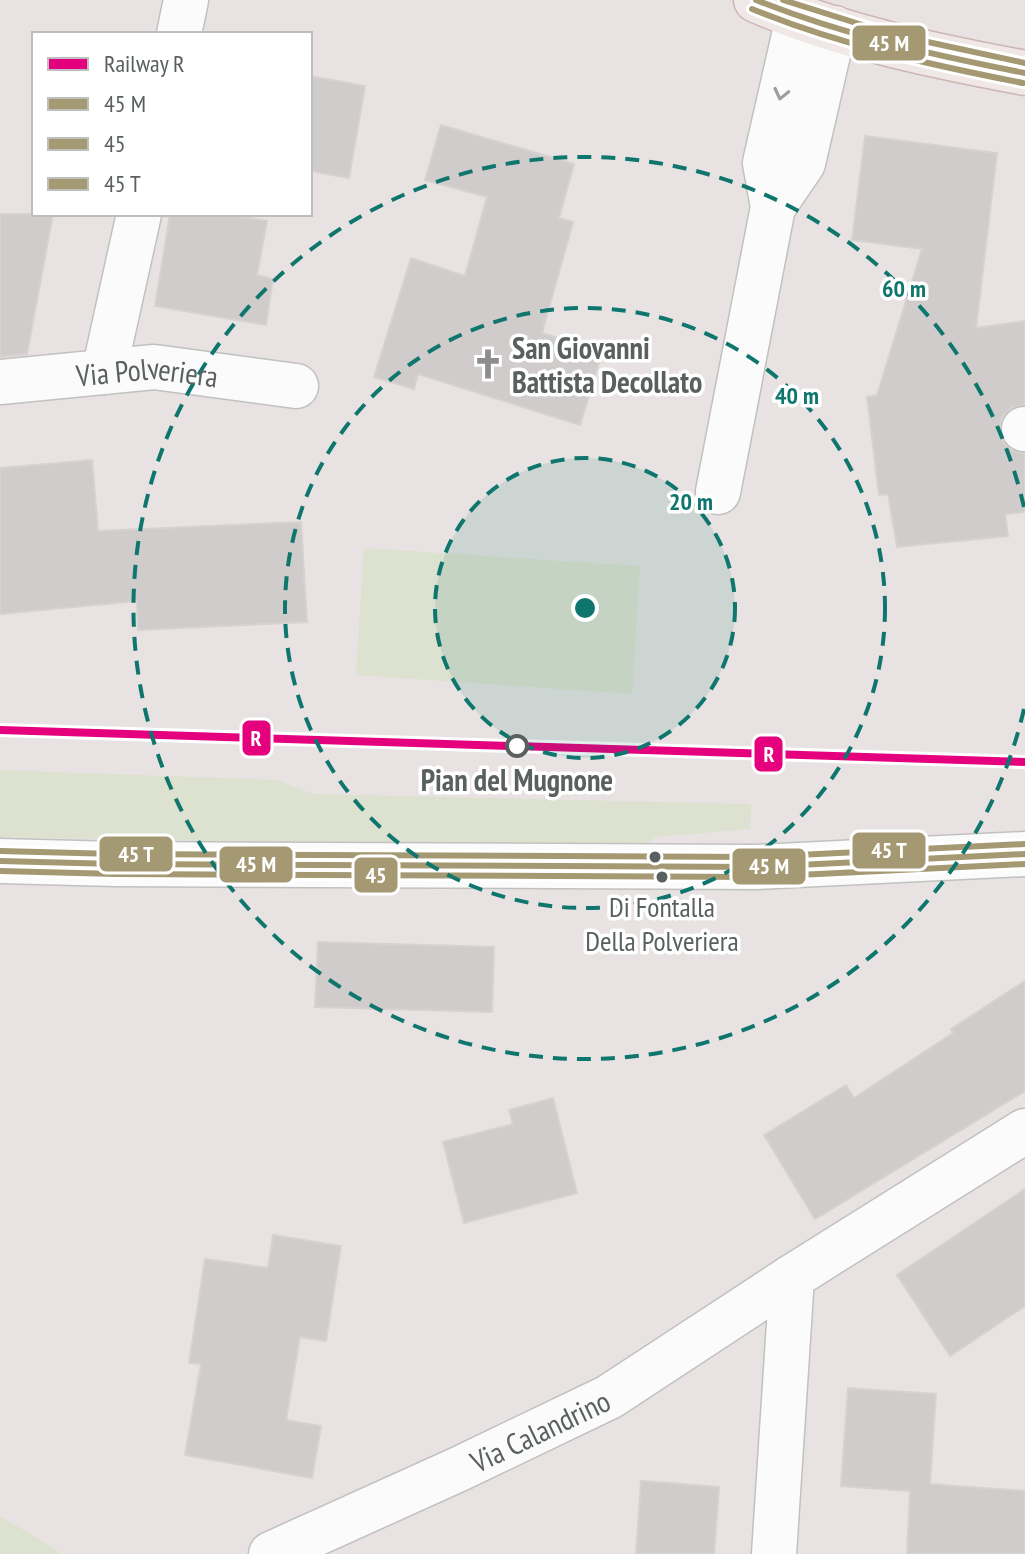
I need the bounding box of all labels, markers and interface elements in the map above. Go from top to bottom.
line badge: 45 M [851,24,927,62]
text: 45 M [869,29,909,57]
legend [32,32,312,216]
text: Railway R [104,48,185,79]
one-way arrow [773,87,790,101]
text: 45 M [104,88,146,119]
text: 45 [104,128,126,159]
text: 45 T [104,168,141,199]
text: 60 m [882,273,926,304]
place label: San Giovanni Battista Decollato [512,328,702,401]
street label: Via Polveriera [73,347,221,395]
church icon: San Giovanni Battista Decollato [471,347,505,381]
text: 40 m [775,380,819,411]
text: 20 m [669,486,713,517]
centre of rings [571,594,599,622]
line badge: R [241,719,272,757]
text: R [250,724,262,752]
marker: Pian del Mugnone [506,735,528,757]
line badge: R [753,735,784,773]
text: R [763,740,775,768]
place label: Pian del Mugnone [421,760,613,799]
line badge: 45 T [851,831,927,870]
line badge: 45 T [98,835,174,873]
text: 45 T [871,836,907,864]
text: 45 T [118,840,154,868]
line badge: 45 M [218,845,294,884]
line badge: 45 M [731,847,807,886]
unlabelled marker [647,849,663,865]
text: 45 M [236,850,276,878]
text: 45 M [749,852,789,880]
line badge: 45 [353,856,399,894]
text: 45 [365,861,387,889]
marker: Di Fontalla Della Polveriera [654,869,670,885]
place label: Di Fontalla Della Polveriera [585,888,739,959]
street label: Via Calandrino [463,1380,616,1481]

